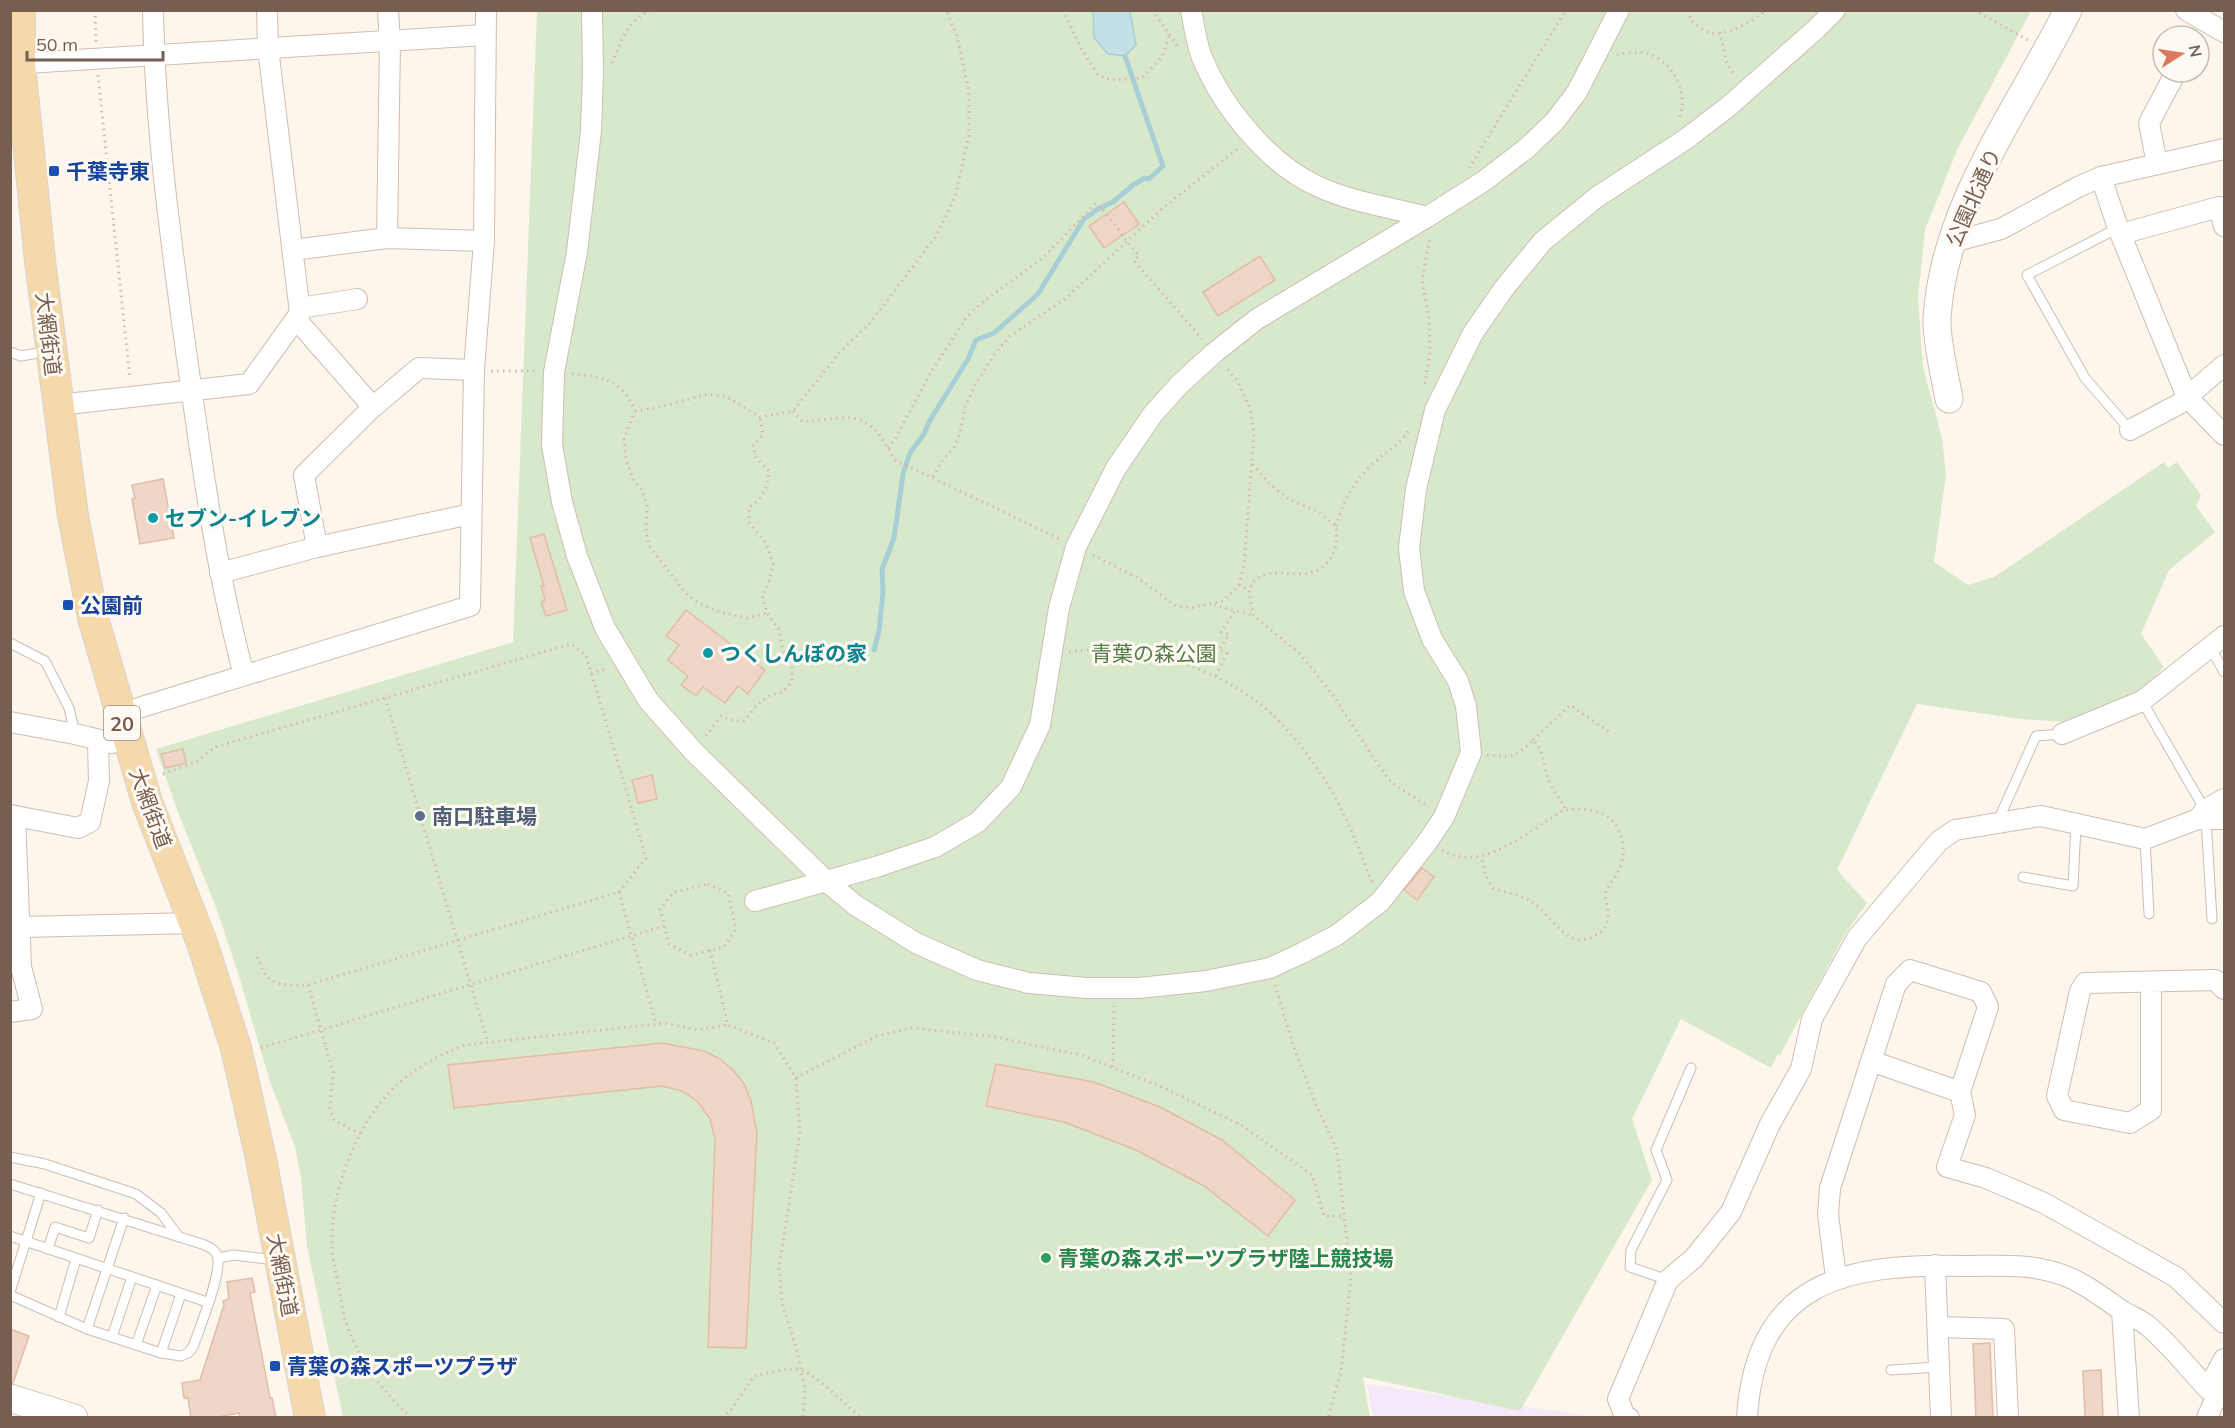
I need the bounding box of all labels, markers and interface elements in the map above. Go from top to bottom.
scale bar [27,24,164,62]
north arrow [2151,24,2211,84]
text: 50 m [36,33,78,56]
text: N [2185,43,2207,59]
street label: 公園北通り [1940,144,2006,250]
place label: 千葉寺東 [66,158,150,184]
marker: 千葉寺東 [47,164,61,178]
street label: 大網街道 [31,291,67,377]
place label: セブン-イレブン [165,505,321,531]
marker: セブン-イレブン [146,511,160,525]
place label: 公園前 [80,592,143,618]
marker: 公園前 [61,598,75,612]
place label: つくしんぼの家 [720,640,867,666]
park label: 青葉の森公園 [1091,640,1217,666]
marker: つくしんぼの家 [701,646,715,660]
road number: 20 [104,706,140,740]
street label: 大網街道 [124,764,178,852]
place label: 南口駐車場 [432,803,537,829]
marker: 南口駐車場 [413,809,427,823]
street label: 大網街道 [262,1231,304,1319]
place label: 青葉の森スポーツプラザ陸上競技場 [1058,1245,1394,1271]
marker: 青葉の森スポーツプラザ陸上競技場 [1039,1251,1053,1265]
place label: 青葉の森スポーツプラザ [287,1353,518,1379]
marker: 青葉の森スポーツプラザ [268,1359,282,1373]

